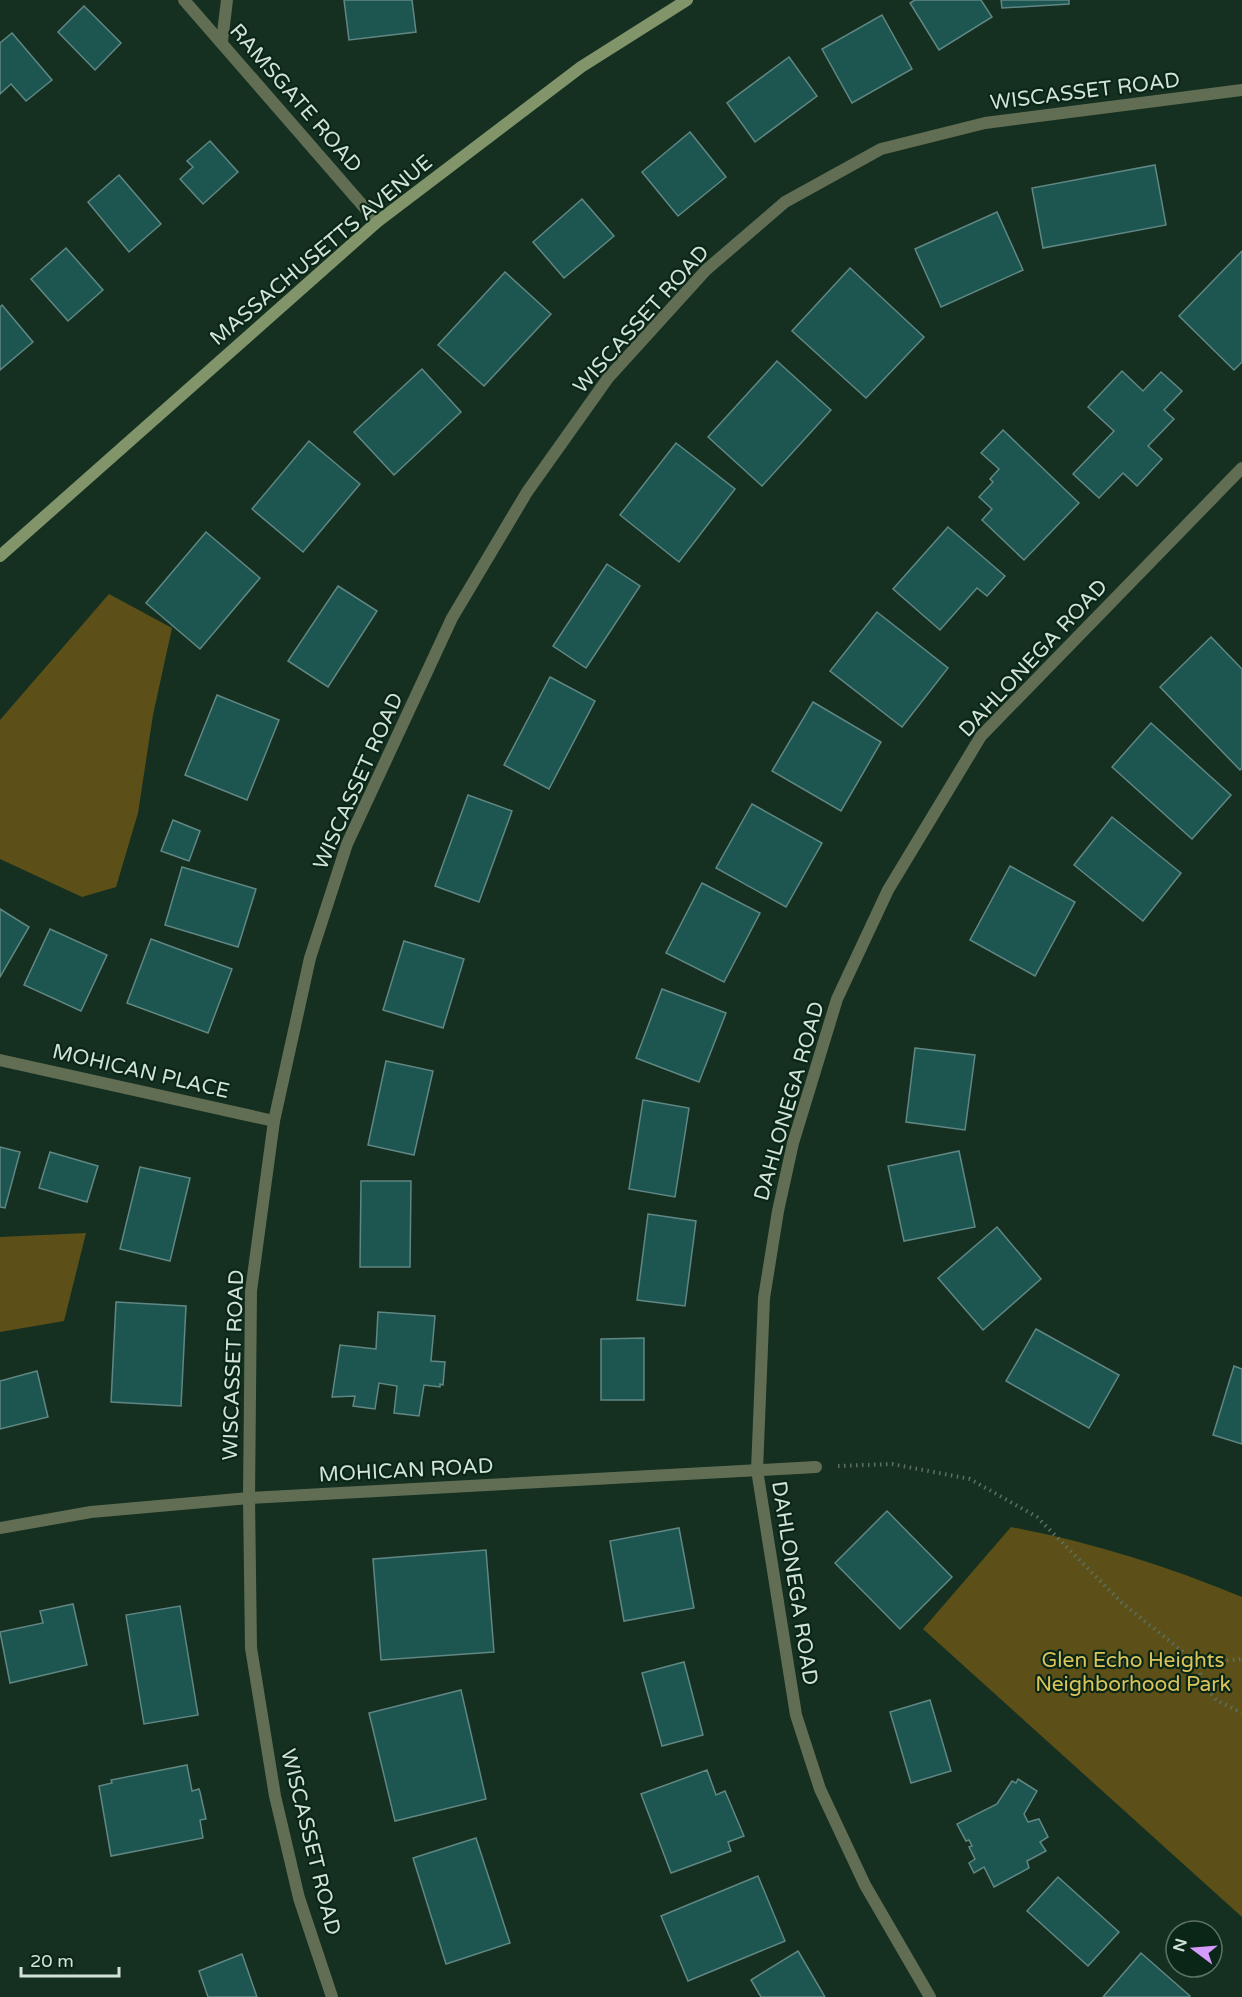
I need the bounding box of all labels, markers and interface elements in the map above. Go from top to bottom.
street label: RAMSGATE ROAD [224,19,367,178]
street label: WISCASSET ROAD [989,67,1181,116]
street label: MASSACHUSETTS AVENUE [205,150,438,351]
street label: WISCASSET ROAD [568,240,715,399]
street label: DAHLONEGA ROAD [954,574,1113,742]
street label: WISCASSET ROAD [308,689,409,874]
street label: DAHLONEGA ROAD [749,998,830,1204]
street label: MOHICAN PLACE [50,1039,232,1104]
street label: WISCASSET ROAD [218,1269,249,1461]
street label: MOHICAN ROAD [318,1453,494,1488]
street label: DAHLONEGA ROAD [766,1479,823,1687]
park label: Glen Echo Heights Neighborhood Park [1035,1648,1231,1697]
street label: WISCASSET ROAD [275,1746,346,1938]
north arrow [1164,1919,1224,1979]
text: N [1169,1936,1192,1954]
scale bar [21,1940,118,1978]
text: 20 m [30,1950,74,1972]

